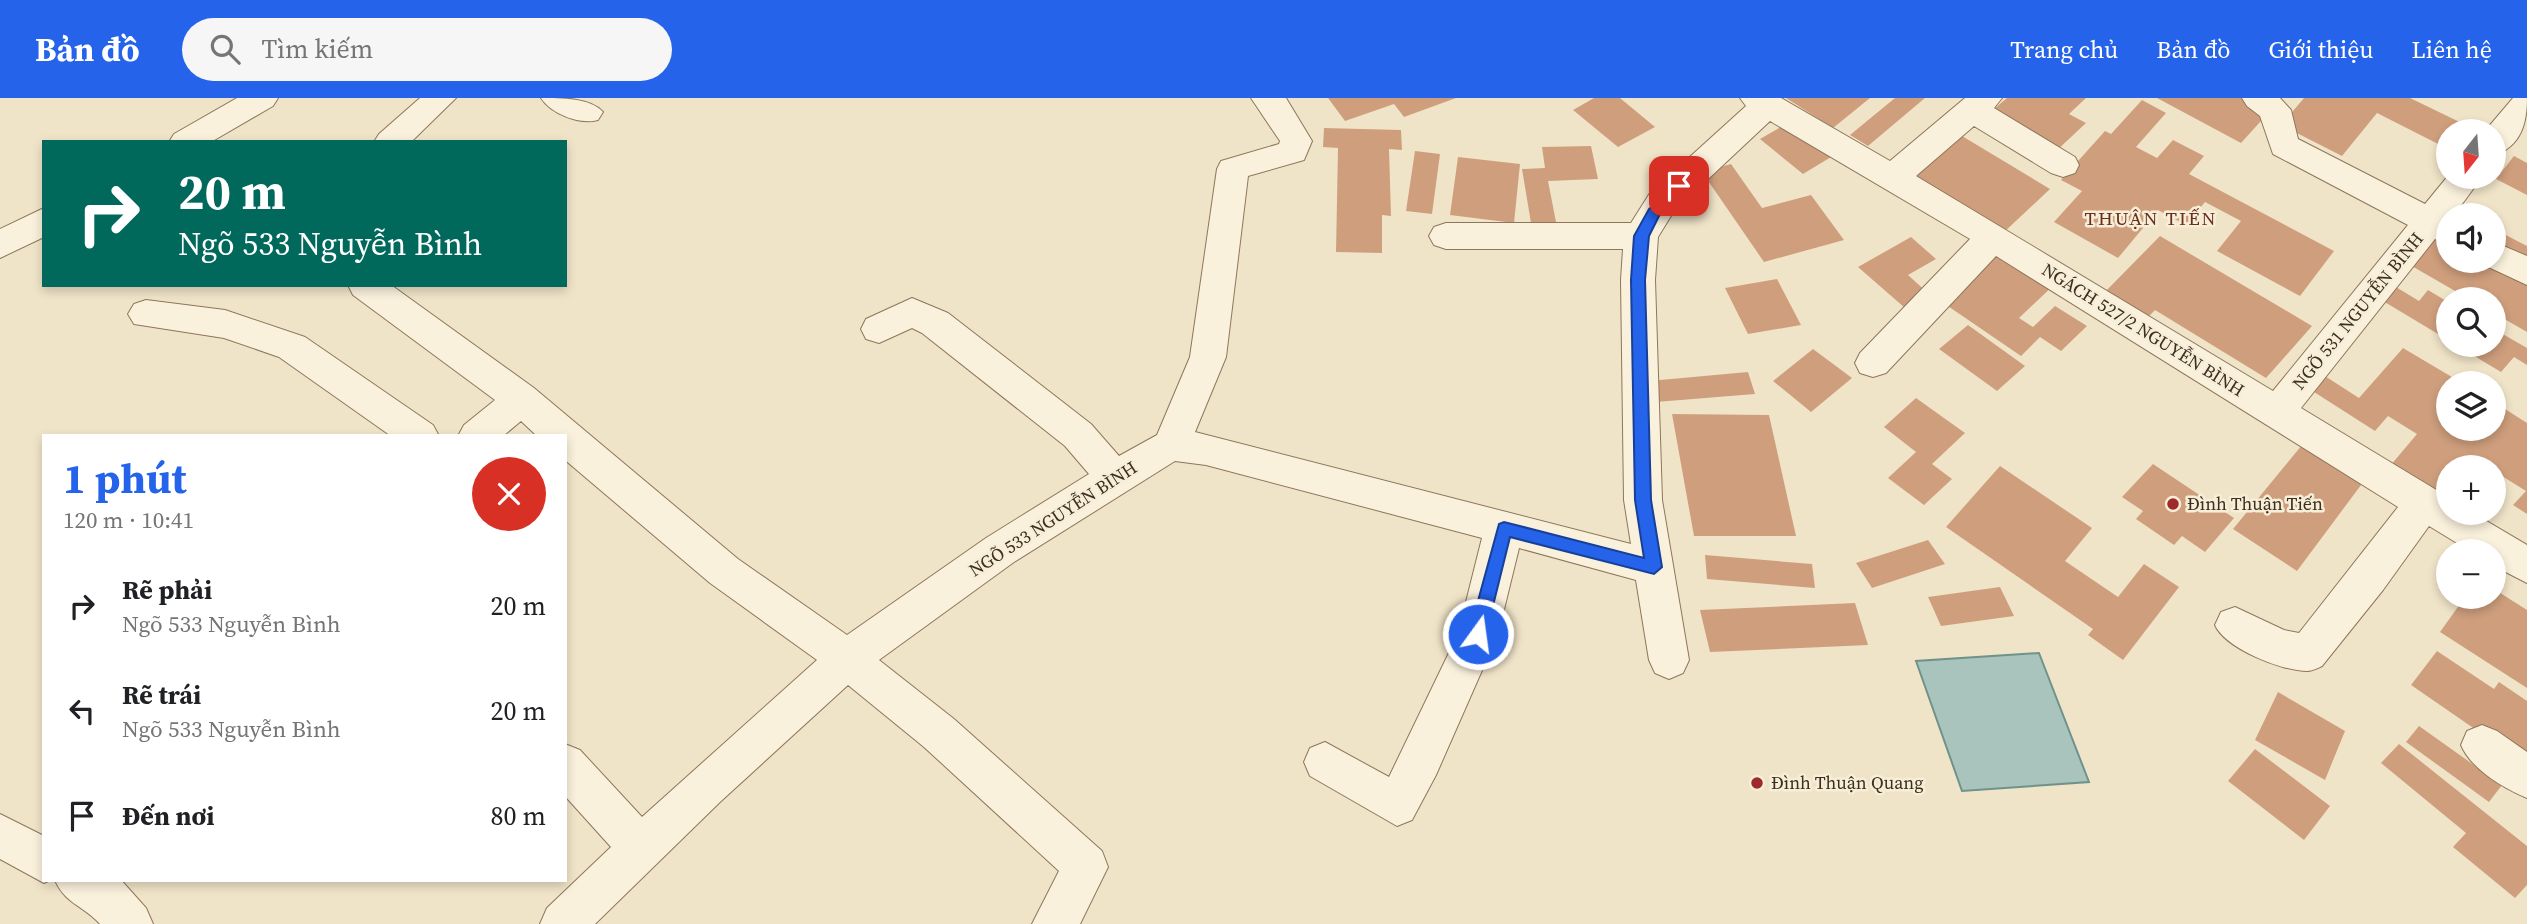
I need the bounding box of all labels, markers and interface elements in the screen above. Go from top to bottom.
search box [182,18,672,81]
text: Bản đồ [35,27,140,72]
icon: search [206,30,244,68]
text: Tìm kiếm [262,31,373,67]
text: Trang chủ [2010,33,2118,66]
text: Bản đồ [2156,33,2230,66]
text: Giới thiệu [2268,33,2374,66]
text: Liên hệ [2412,33,2492,66]
north arrow [2436,119,2506,189]
map controls [2436,119,2506,609]
pin [1649,156,1709,216]
text: 20 m [178,158,286,225]
icon: arrive [1660,167,1698,205]
icon: right [63,168,154,259]
button: sound [2436,203,2506,273]
district label: THUẬN TIẾN [2084,205,2218,231]
text: Ngõ 533 Nguyễn Bình [178,222,482,266]
street label: NGÕ 531 NGUYỄN BÌNH [2286,227,2429,395]
street label: NGÁCH 527/2 NGUYỄN BÌNH [2037,257,2249,402]
button: search [2436,287,2506,357]
button: layers [2436,371,2506,441]
text: 1 phút [63,449,187,507]
street label: NGÕ 533 NGUYỄN BÌNH [964,455,1142,582]
button: + [2436,455,2506,525]
button: close [472,457,546,531]
place label: Đình Thuận Tiến [2187,491,2323,516]
marker: Đình Thuận Tiến [2165,496,2181,512]
text: 120 m · 10:41 [63,504,194,536]
button: − [2436,539,2506,609]
text: Rẽ phải [122,572,212,608]
icon: right [63,587,101,625]
text: 20 m [491,588,546,624]
position arrow [1441,597,1515,671]
text: Ngõ 533 Nguyễn Bình [122,608,341,640]
text: Rẽ trái [122,677,201,713]
icon: left [63,692,101,730]
text: 20 m [491,693,546,729]
text: Ngõ 533 Nguyễn Bình [122,713,341,745]
place label: Đình Thuận Quang [1771,770,1924,795]
marker: Đình Thuận Quang [1749,775,1765,791]
icon: arrive [63,797,101,835]
text: Đến nơi [122,798,214,834]
text: 80 m [491,798,546,834]

